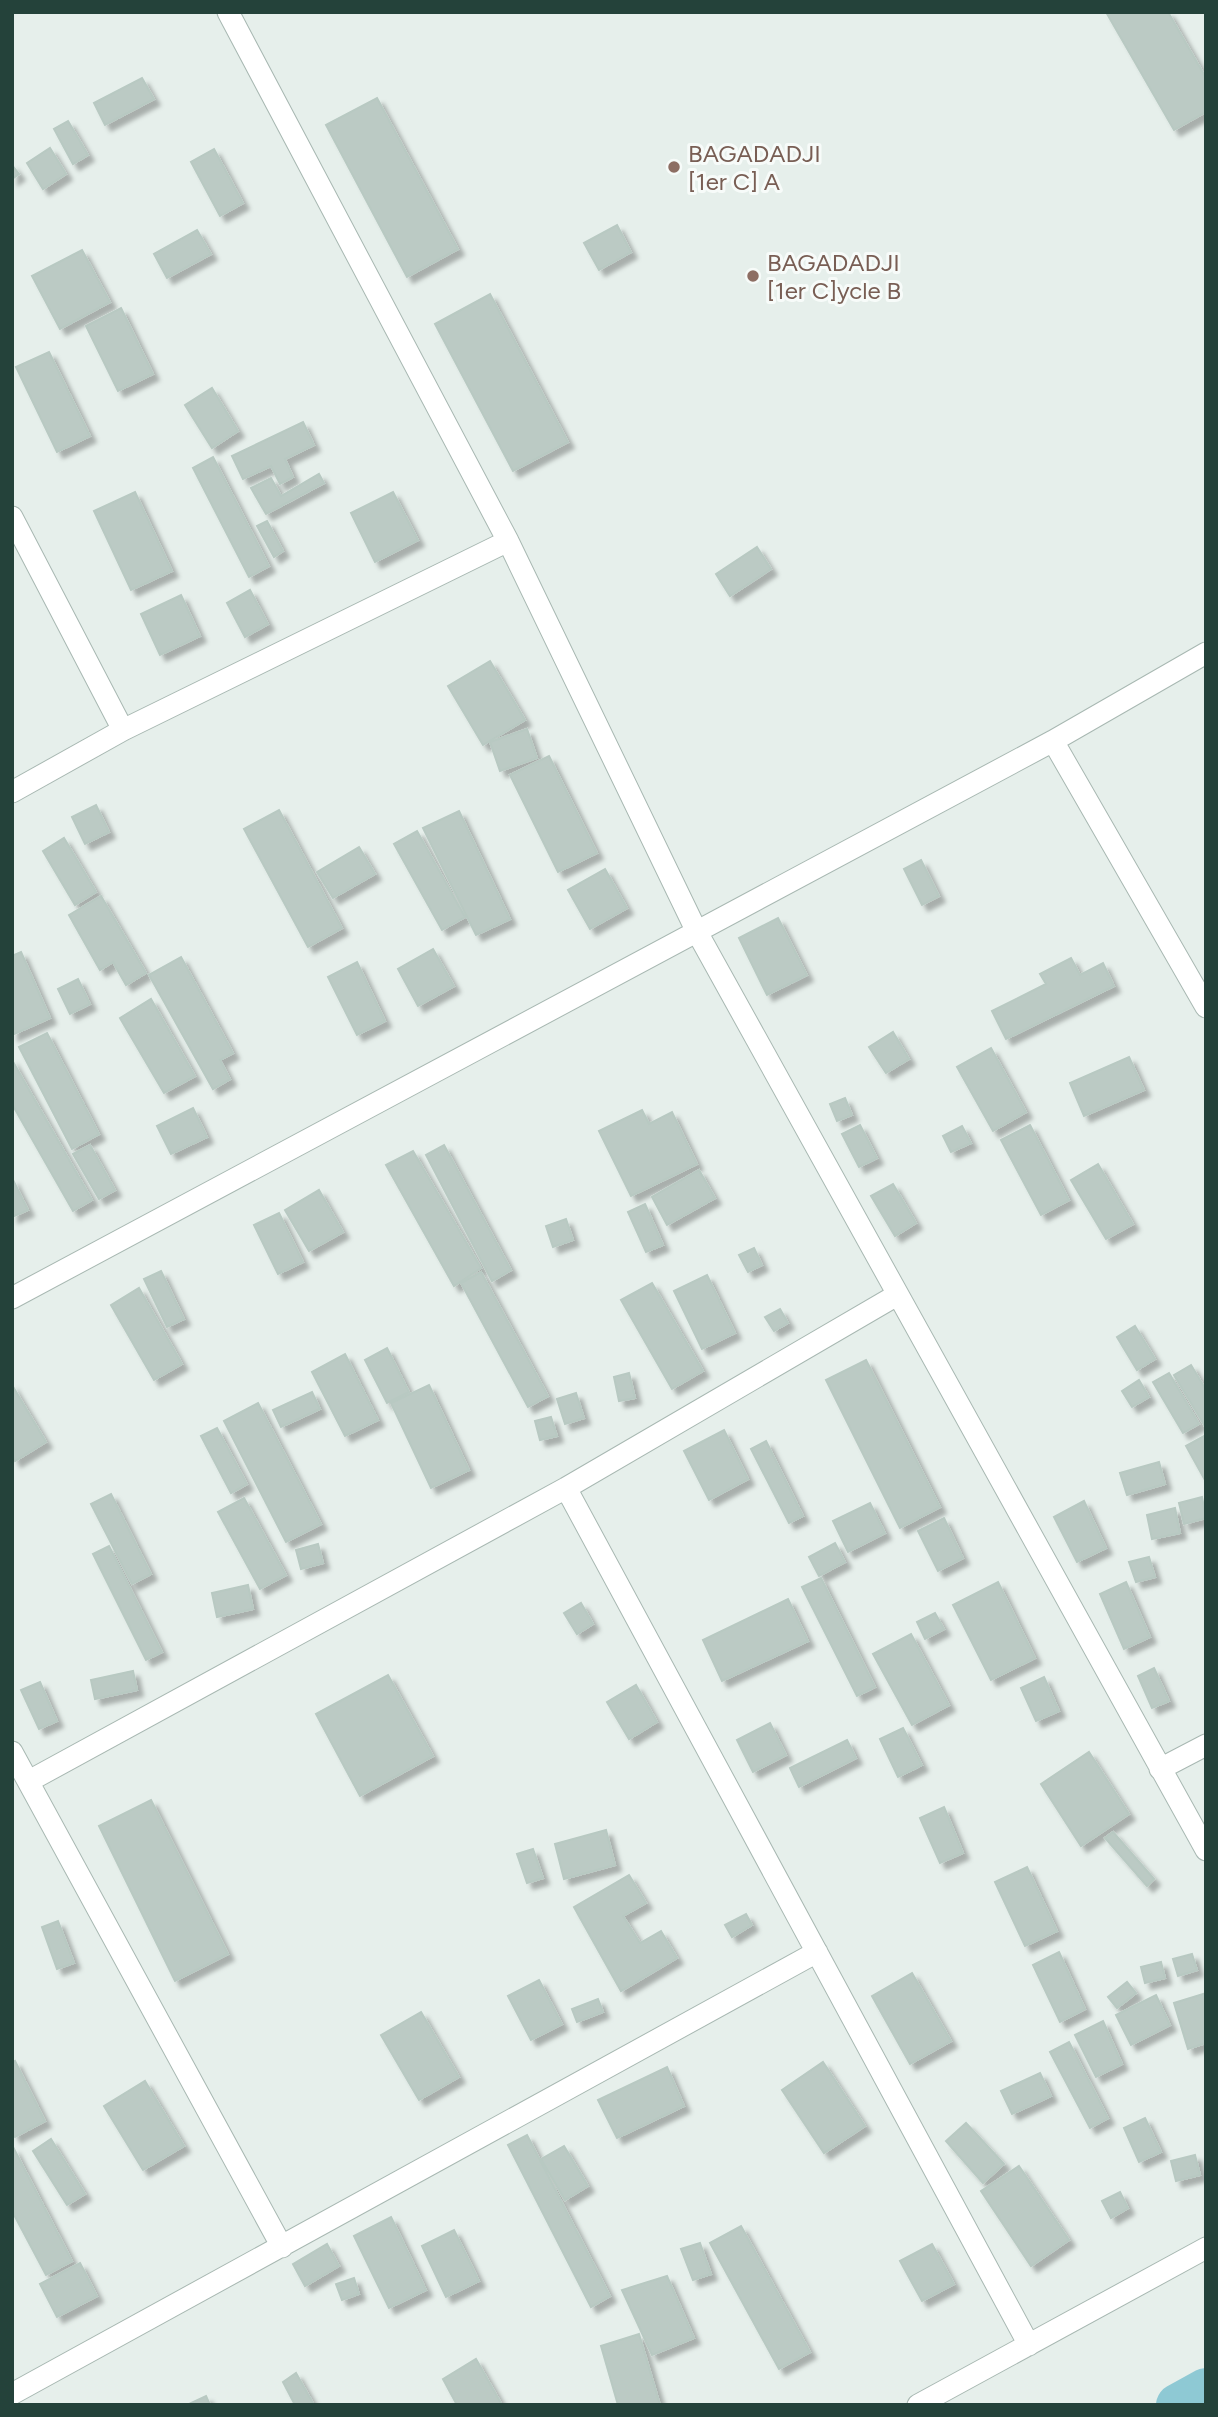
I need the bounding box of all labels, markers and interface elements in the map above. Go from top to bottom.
place label: BAGADADJI [1er C] A [688,139,821,196]
marker: BAGADADJI [1er C] A [666,159,682,175]
place label: BAGADADJI [1er C]ycle B [767,248,901,305]
marker: BAGADADJI [1er C]ycle B [745,268,761,284]

